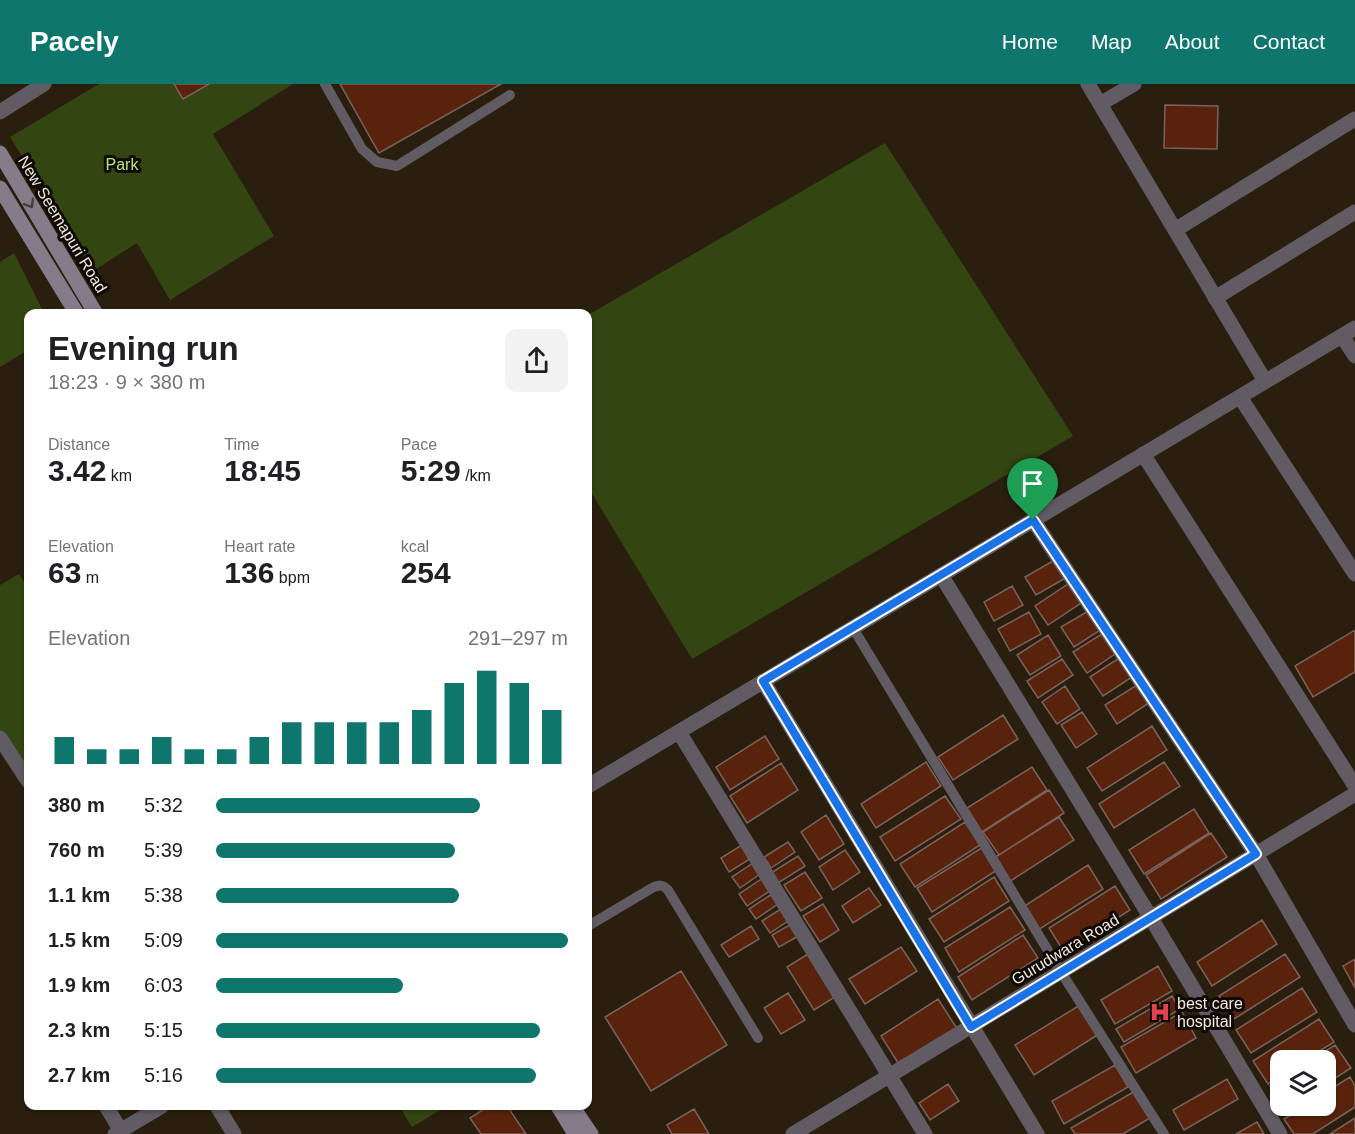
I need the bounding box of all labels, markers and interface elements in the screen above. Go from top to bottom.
text: Pacely [30,26,119,57]
text: Home [1002,30,1058,53]
text: Map [1091,30,1132,53]
text: About [1165,30,1220,53]
text: Contact [1253,30,1325,53]
street label: New Seemapuri Road [15,153,110,296]
park label: Park [106,156,139,173]
one-way arrow [23,198,34,208]
button: share [505,329,568,392]
text: Evening run [48,330,239,367]
text: 18:23 · 9 × 380 m [48,371,205,393]
text: Distance [48,436,110,453]
text: Time [224,436,259,453]
text: Pace [401,436,437,453]
text: 3.42 [48,454,106,487]
text: 18:45 [224,454,301,487]
text: 5:29 [401,454,461,487]
pin [1007,458,1058,520]
text: km [106,467,132,484]
text: /km [461,467,491,484]
icon: arrive [1016,467,1049,500]
text: Elevation [48,538,114,555]
text: Heart rate [224,538,295,555]
text: kcal [401,538,429,555]
text: 63 [48,556,81,589]
text: 136 [224,556,274,589]
text: 254 [401,556,451,589]
text: m [81,569,99,586]
text: bpm [274,569,310,586]
text: Elevation [48,627,130,649]
text: 291–297 m [468,627,568,649]
text: 380 m [48,794,105,816]
text: 5:32 [144,794,183,816]
text: 760 m [48,839,105,861]
text: 5:39 [144,839,183,861]
text: 1.1 km [48,884,110,906]
text: 5:38 [144,884,183,906]
street label: Gurudwara Road [1009,911,1122,988]
text: 1.5 km [48,929,110,951]
text: 5:09 [144,929,183,951]
text: 1.9 km [48,974,110,996]
text: 6:03 [144,974,183,996]
place label: best care hospital [1177,995,1243,1030]
hospital icon: best care hospital [1148,1000,1172,1024]
text: 2.3 km [48,1019,110,1041]
text: 5:15 [144,1019,183,1041]
map controls [1270,1050,1336,1116]
button: layers [1270,1050,1336,1116]
text: 2.7 km [48,1064,110,1086]
text: 5:16 [144,1064,183,1086]

